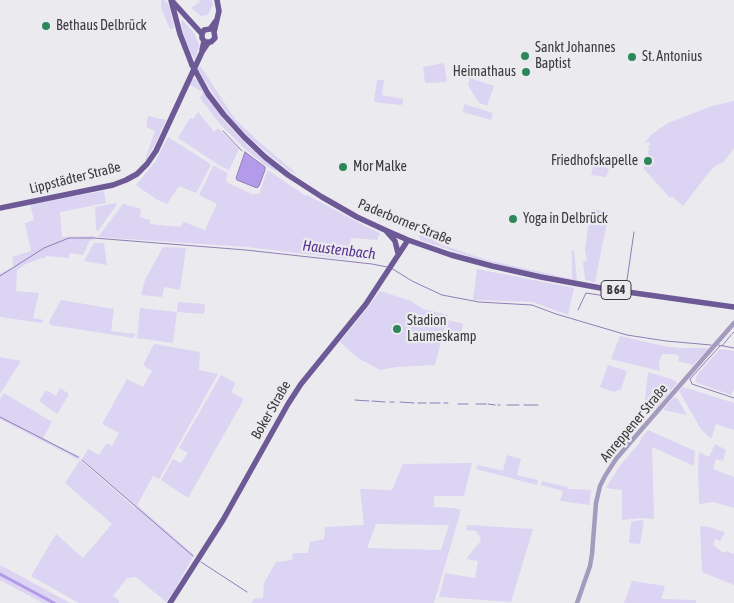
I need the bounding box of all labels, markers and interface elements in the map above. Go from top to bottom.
place label: Bethaus Delbrück [56,18,147,34]
marker: Bethaus Delbrück [40,20,52,32]
place label: Sankt Johannes Baptist [535,40,616,72]
place label: St. Antonius [642,49,702,65]
marker: Sankt Johannes Baptist [519,50,531,62]
marker: St. Antonius [626,51,638,63]
place label: Heimathaus [453,64,516,80]
marker: Heimathaus [520,66,532,78]
place label: Friedhofskapelle [551,153,638,169]
marker: Friedhofskapelle [642,155,654,167]
street label: Lippstädter Straße [28,159,122,197]
place label: Mor Malke [353,159,407,175]
marker: Mor Malke [337,161,349,173]
street label: Paderborner Straße [356,195,454,249]
place label: Yoga in Delbrück [523,211,608,227]
marker: Yoga in Delbrück [507,213,519,225]
water label: Haustenbach [301,237,377,263]
road number: B 64 [601,280,631,300]
place label: Stadion Laumeskamp [407,313,476,346]
marker: Stadion Laumeskamp [391,323,403,335]
street label: Boker Straße [248,378,294,442]
street label: Anreppener Straße [597,381,671,465]

